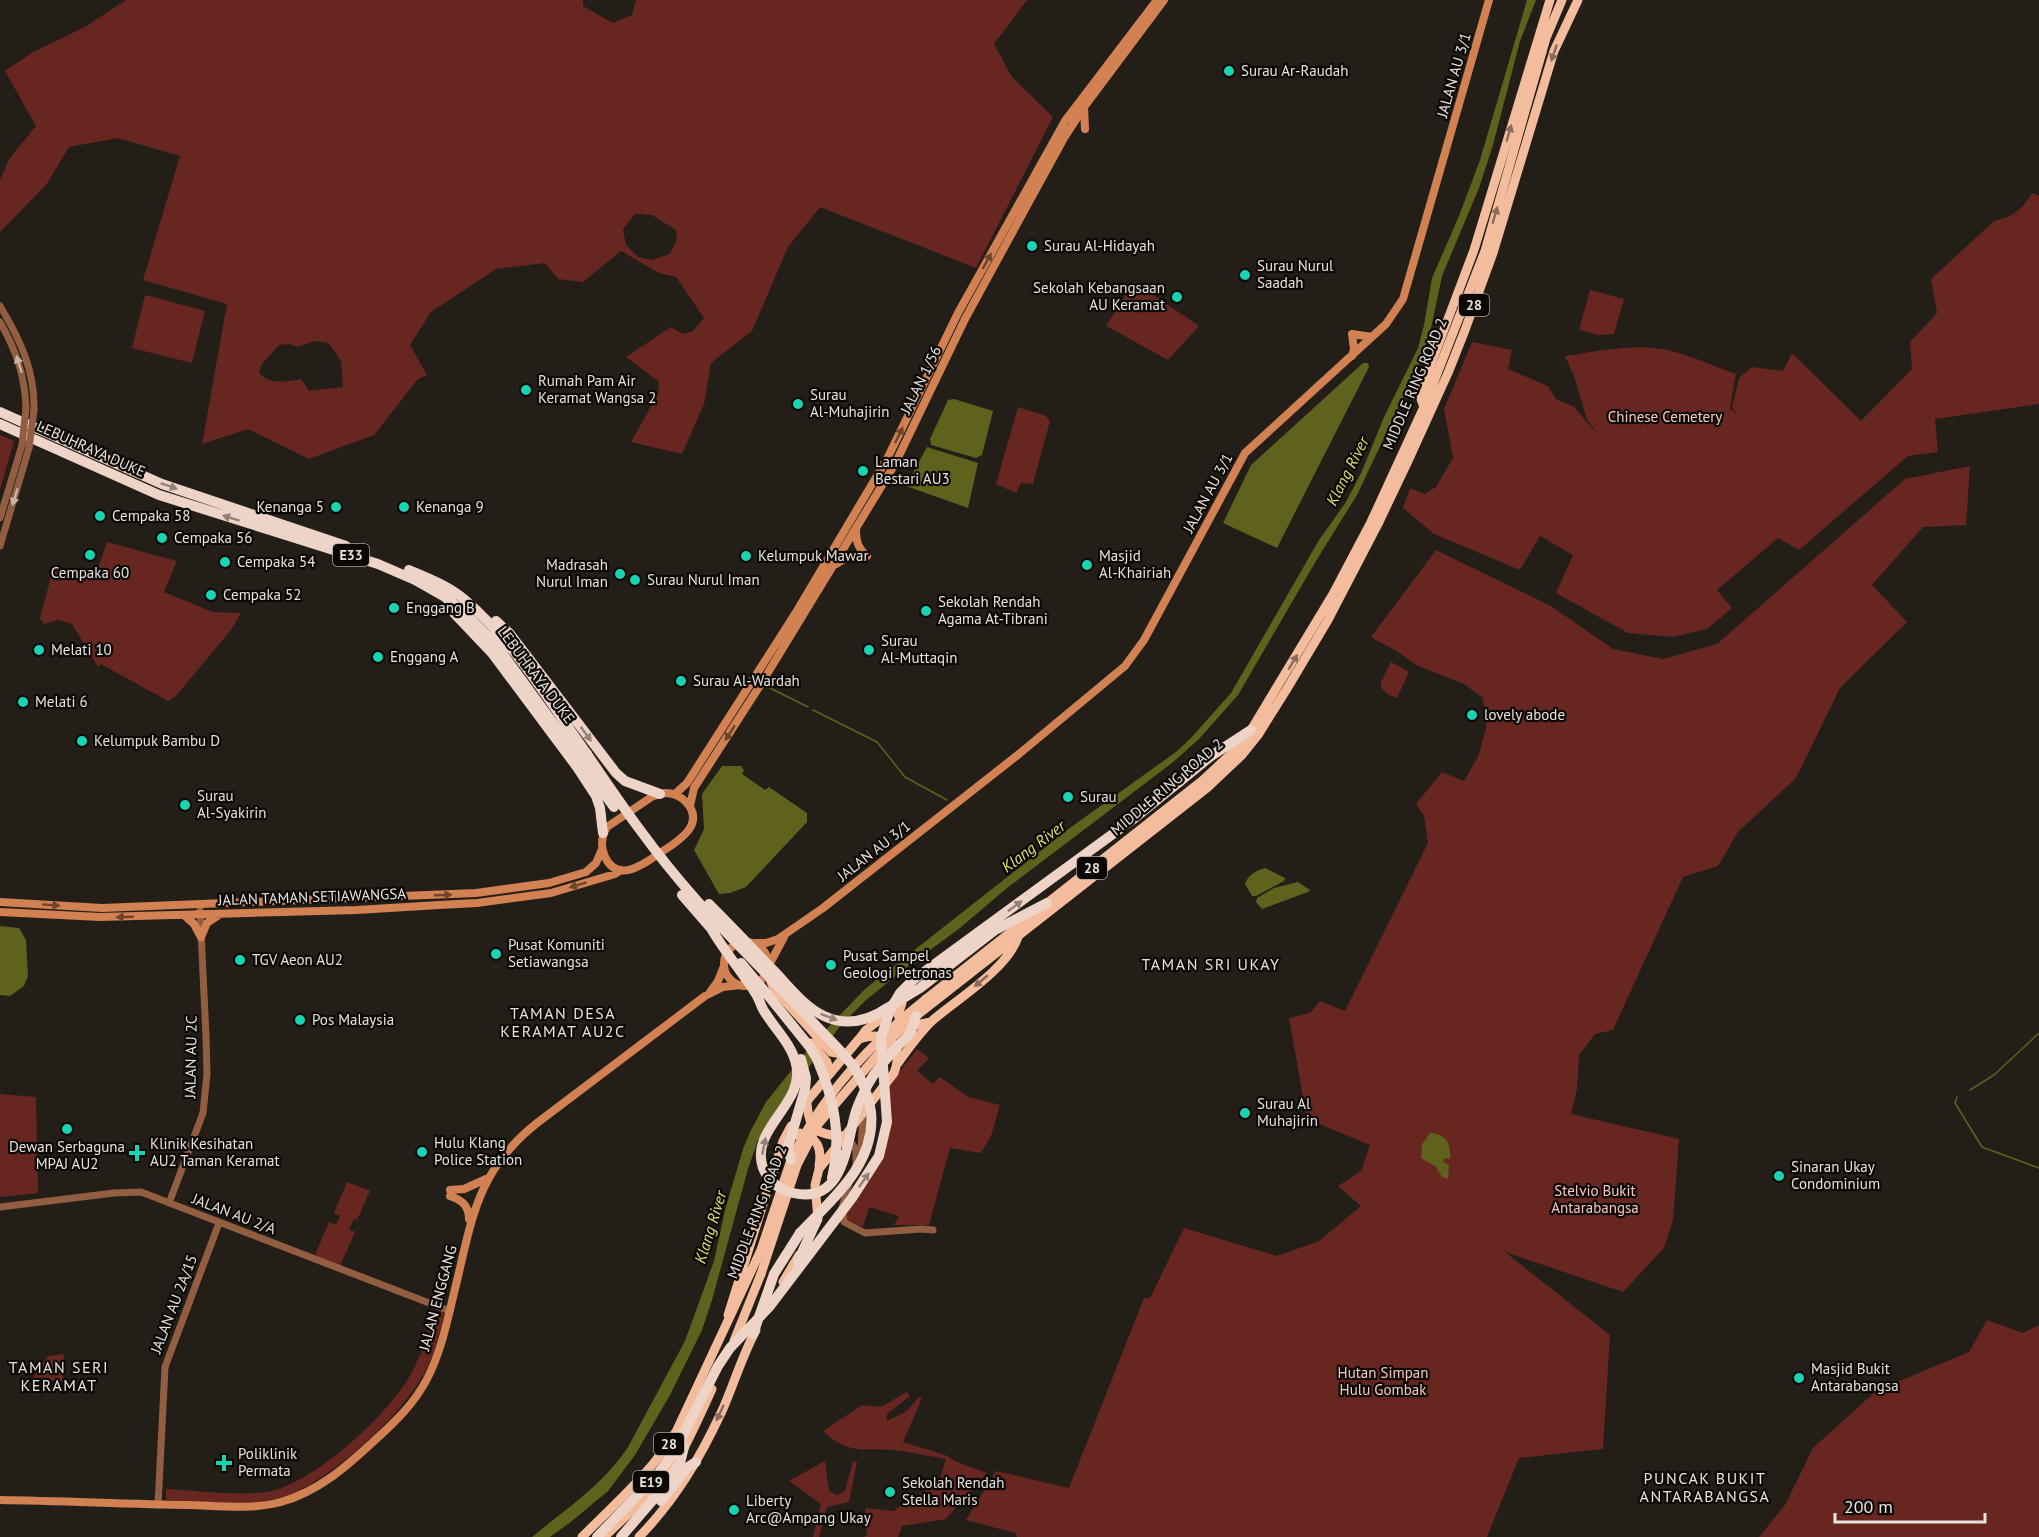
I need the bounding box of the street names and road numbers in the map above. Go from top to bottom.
street label: JALAN AU 3/1 [1432,30,1475,121]
road number: 28 [1459,294,1489,316]
street label: MIDDLE RING ROAD 2 [1378,315,1451,452]
street label: JALAN 1/56 [895,342,945,418]
street label: LEBUHRAYA DUKE [34,416,149,481]
street label: JALAN AU 3/1 [1178,450,1237,537]
road number: E33 [333,544,369,566]
street label: LEBUHRAYA DUKE [494,622,579,727]
street label: MIDDLE RING ROAD 2 [1107,734,1227,839]
street label: JALAN AU 3/1 [833,816,914,886]
road number: 28 [1077,857,1107,879]
street label: JALAN TAMAN SETIAWANGSA [217,884,407,909]
street label: JALAN AU 2C [180,1015,201,1099]
street label: MIDDLE RING ROAD 2 [722,1143,791,1281]
street label: JALAN AU 2/A [189,1189,279,1238]
street label: JALAN ENGGANG [414,1243,461,1354]
street label: JALAN AU 2A/15 [146,1252,201,1357]
road number: 28 [654,1433,684,1455]
road number: E19 [633,1471,669,1493]

